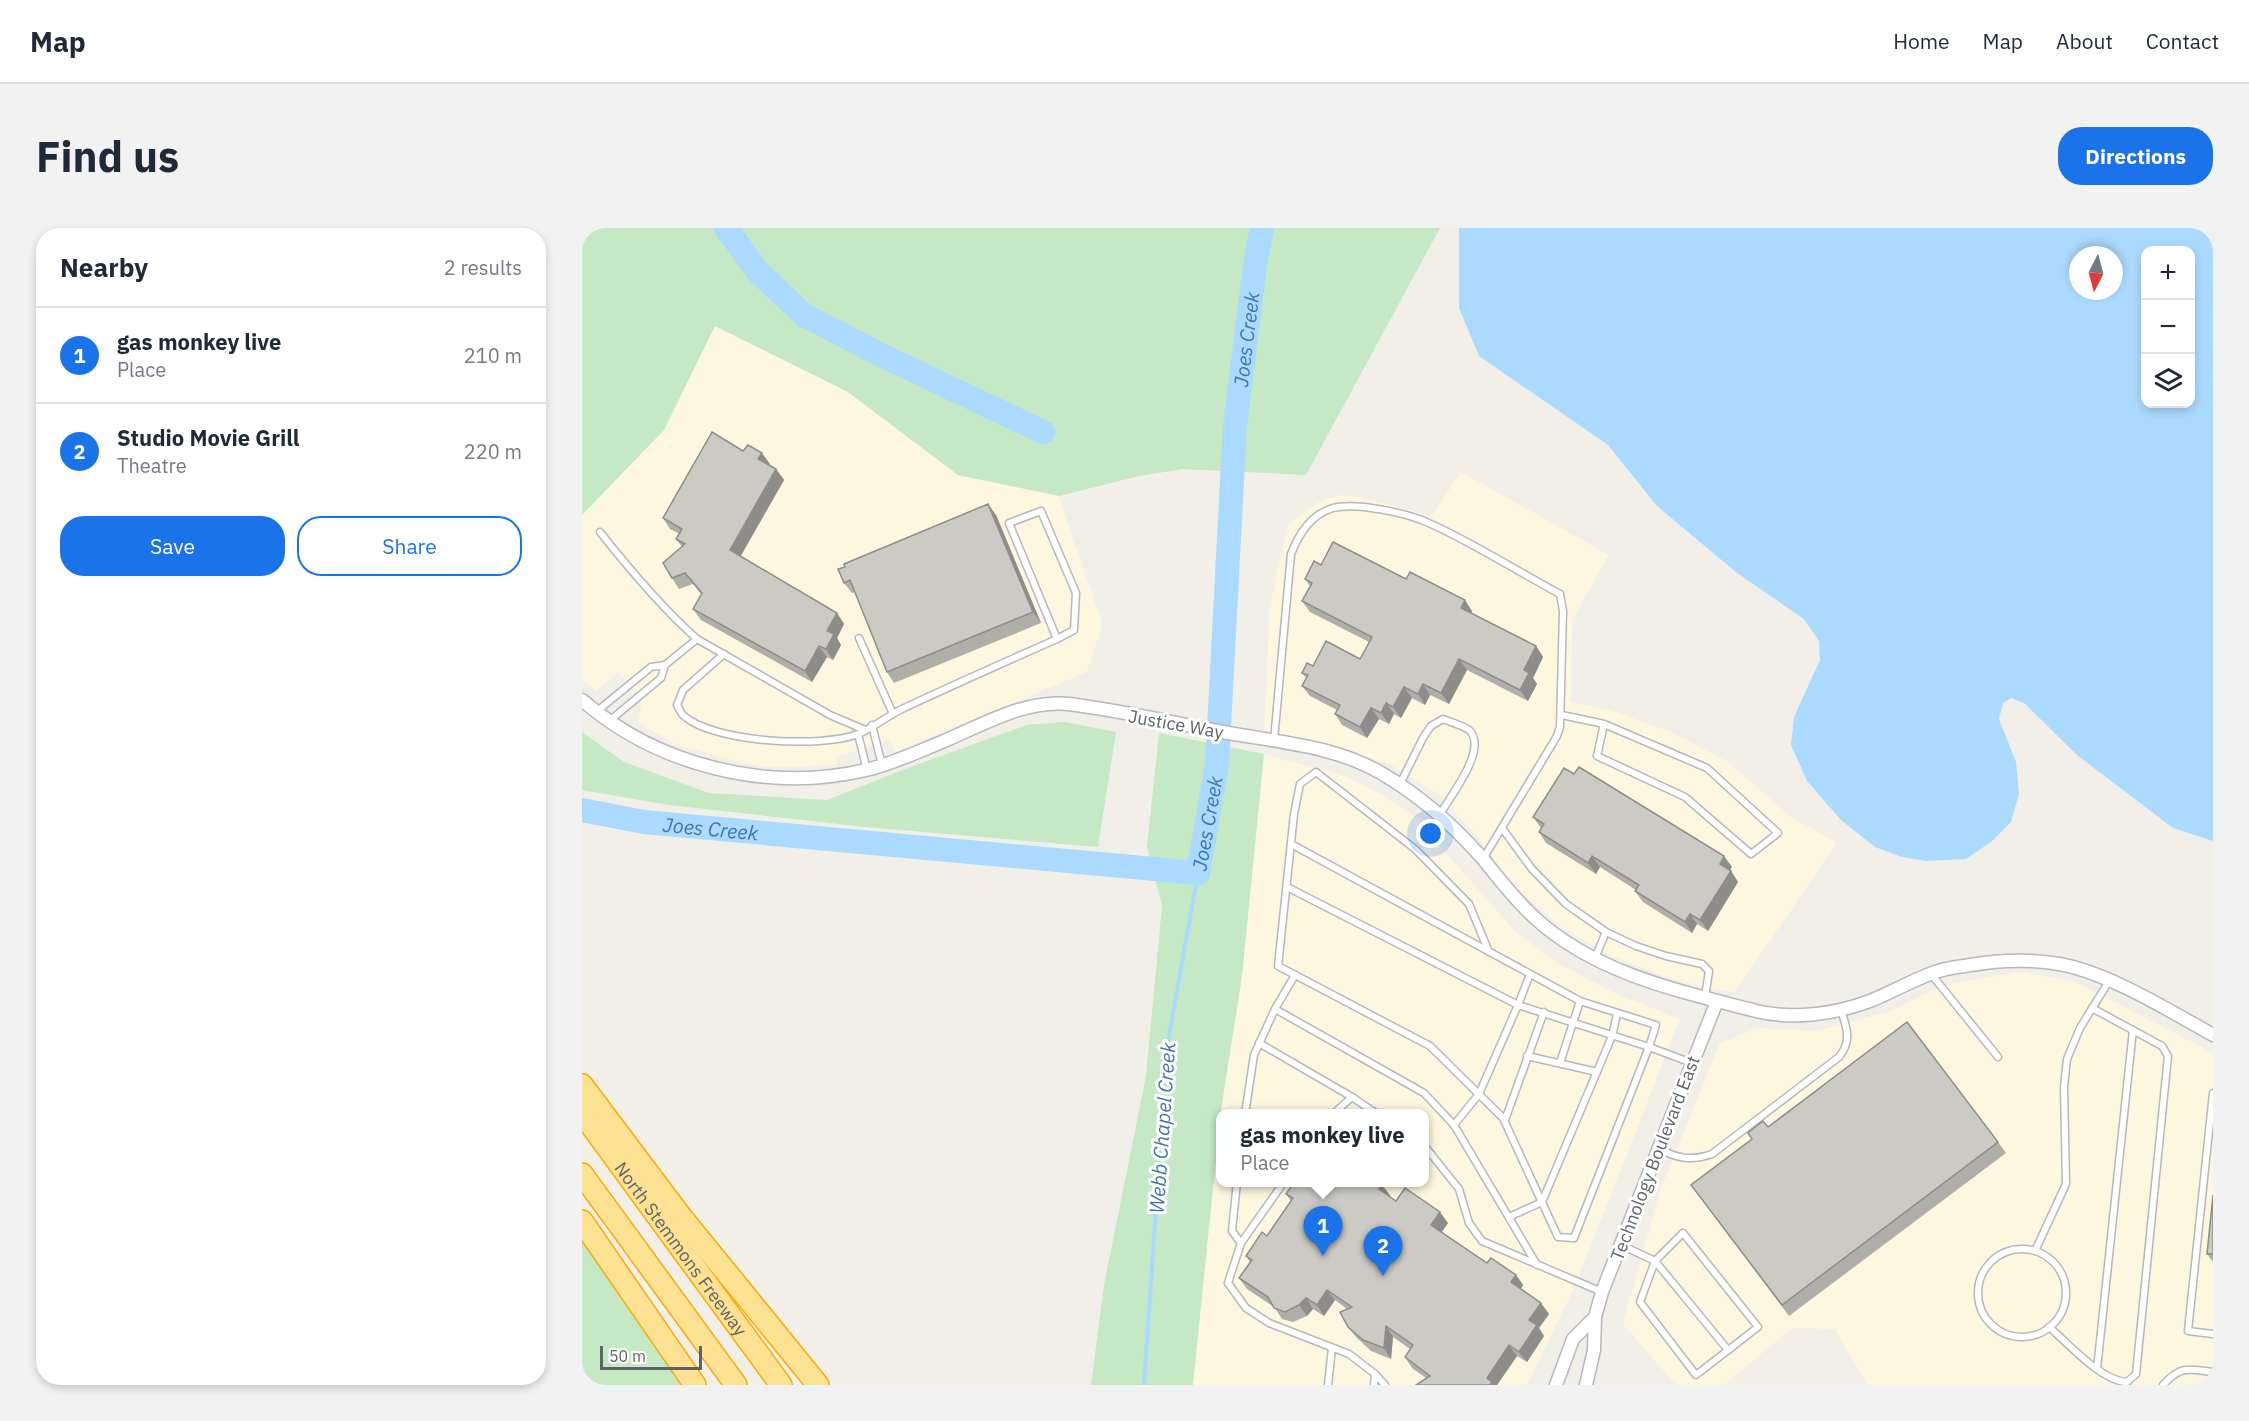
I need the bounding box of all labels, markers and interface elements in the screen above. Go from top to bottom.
text: Map [30,23,86,60]
text: Home [1893,27,1950,55]
text: Map [1983,27,2023,55]
text: About [2056,27,2113,55]
text: Contact [2146,27,2219,55]
button: Directions [2058,127,2213,185]
text: Find us [36,129,179,184]
north arrow [2069,246,2123,300]
map controls [2141,246,2195,408]
button: + [2141,246,2195,300]
text: Nearby [60,250,148,284]
text: 2 results [444,254,522,281]
water label: Joes Creek [1226,290,1265,388]
button: − [2141,300,2195,354]
text: gas monkey live [117,327,281,356]
text: 1 [74,342,86,369]
text: 210 m [464,342,522,369]
button: layers [2141,354,2195,408]
text: Place [117,356,166,383]
text: Studio Movie Grill [117,423,300,452]
text: 2 [74,438,86,465]
text: 220 m [464,438,522,465]
text: Theatre [117,452,187,479]
button: Save [60,516,285,576]
button: Share [297,516,522,576]
street label: Justice Way [1127,704,1225,744]
water label: Joes Creek [1185,773,1228,873]
water label: Joes Creek [662,810,760,846]
your location [1416,819,1445,848]
water label: Webb Chapel Creek [1143,1041,1181,1214]
street label: Technology Boulevard East [1605,1052,1705,1264]
popup [1216,1109,1429,1187]
text: gas monkey live [1240,1120,1405,1149]
text: Place [1240,1149,1290,1176]
street label: North Stemmons Freeway [610,1157,752,1340]
pin: 1 [1304,1206,1342,1256]
pin: 2 [1364,1226,1402,1276]
scale bar [600,1343,702,1370]
text: 50 m [609,1346,646,1366]

